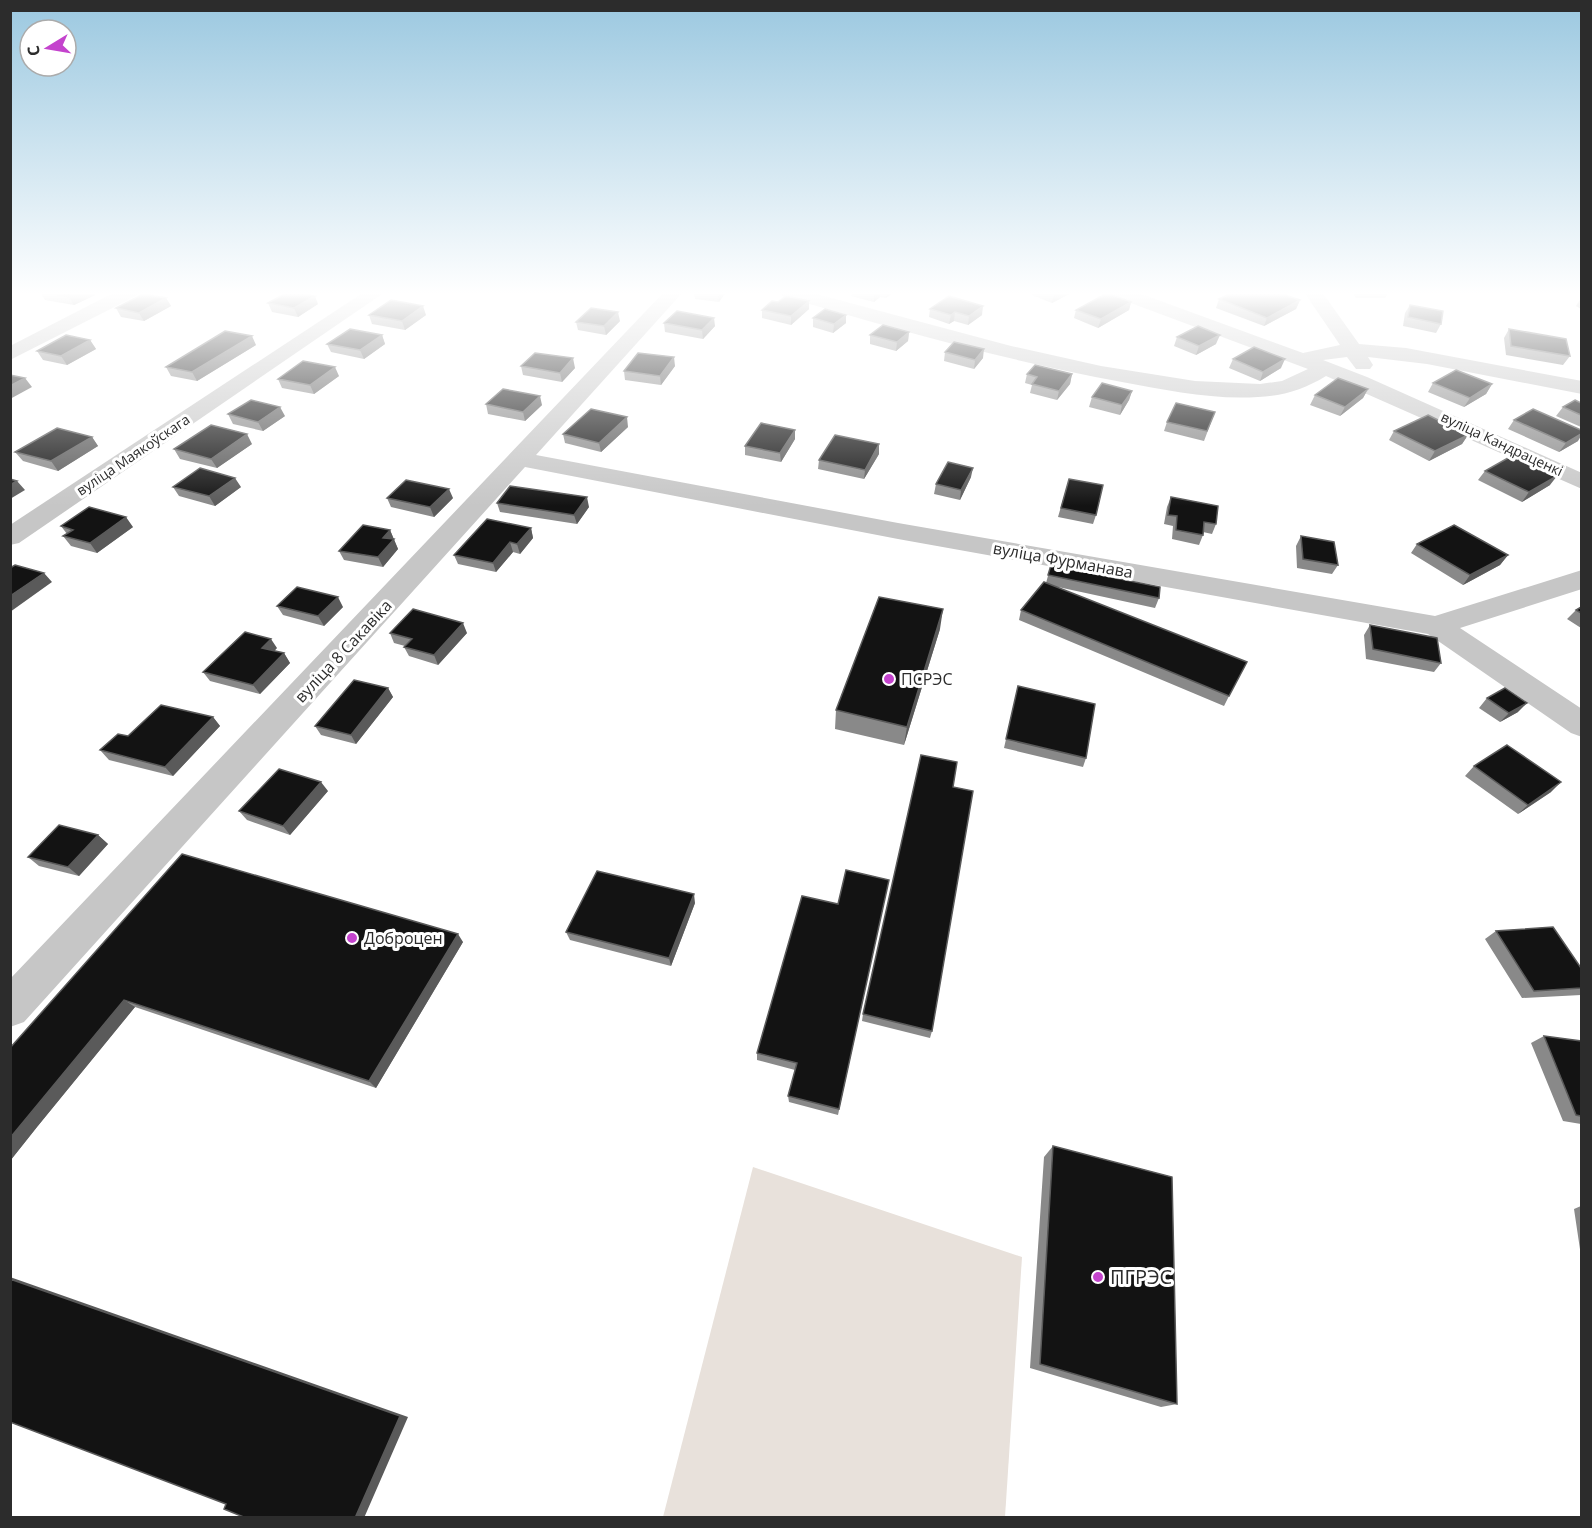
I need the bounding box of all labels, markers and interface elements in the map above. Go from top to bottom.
north arrow [18,18,78,78]
text: С [22,44,45,58]
street label: вуліца Кандраценкі [1438,407,1566,480]
street label: вуліца Маякоўскага [72,409,193,500]
street label: вуліца Фурманава [991,537,1135,583]
street label: вуліца 8 Сакавіка [290,595,396,707]
place label: ПСРЭС [901,668,953,690]
marker: ПСРЭС [882,672,896,686]
place label: Доброцен [364,927,443,949]
marker: Доброцен [345,931,359,945]
place label: ПГРЭС [1110,1263,1172,1290]
marker: ПГРЭС [1091,1270,1105,1284]

